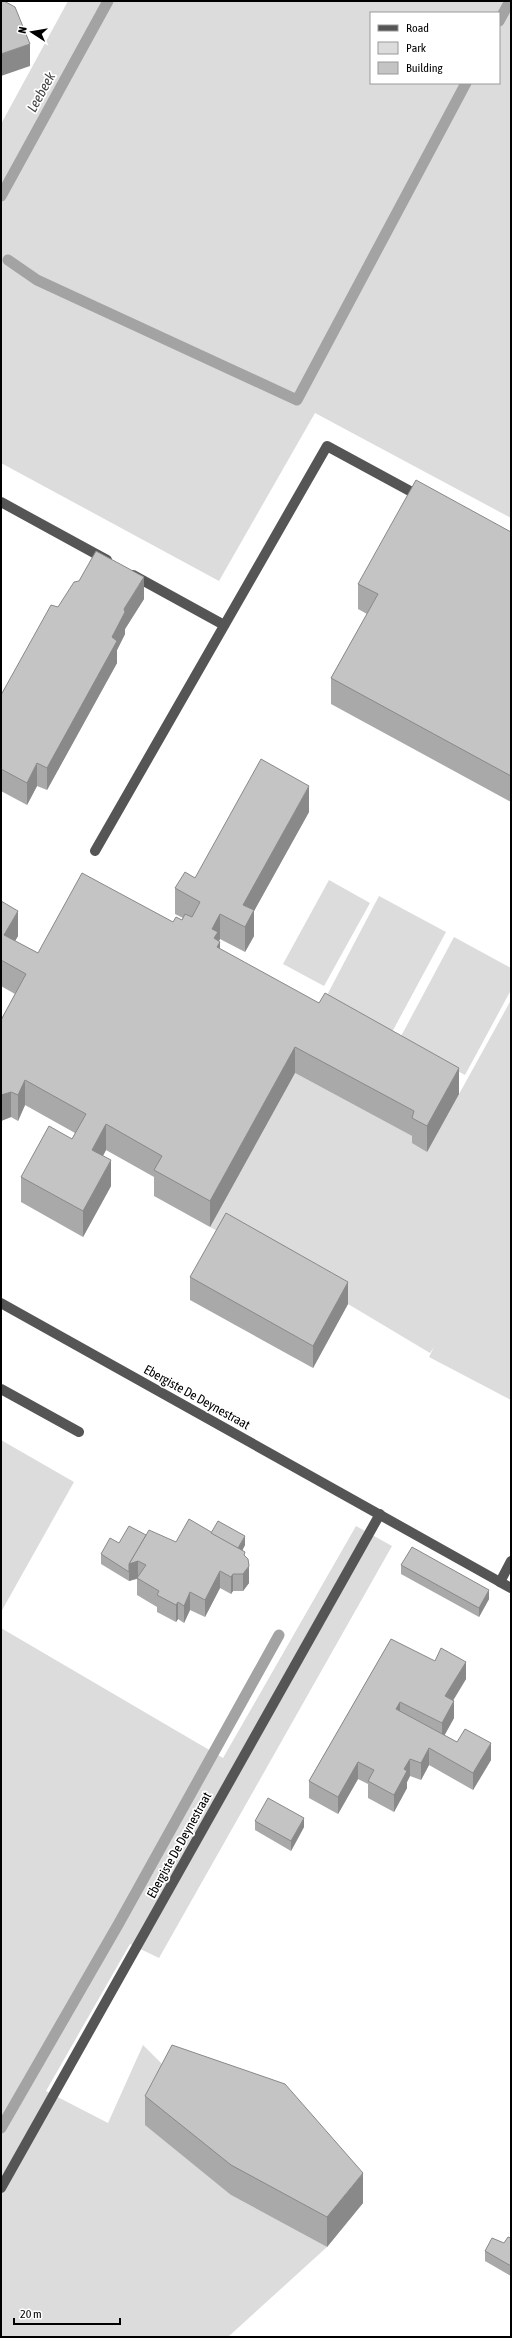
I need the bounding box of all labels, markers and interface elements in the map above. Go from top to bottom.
north arrow [12,12,52,52]
legend [370,12,500,84]
text: Road [406,21,429,35]
text: N [16,25,29,34]
text: Park [406,41,427,55]
text: Building [406,61,444,75]
water label: Leebeek [24,69,59,115]
street label: Ebergiste De Deynestraat [141,1362,253,1432]
street label: Ebergiste De Deynestraat [144,1789,214,1901]
scale bar [14,2300,120,2326]
text: 20 m [20,2307,42,2321]

